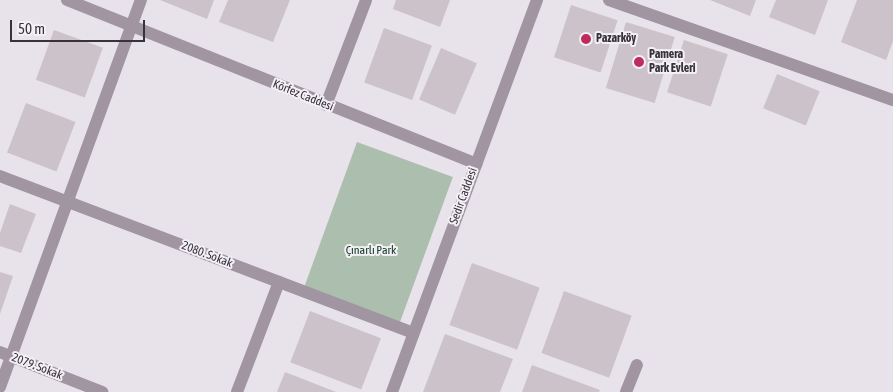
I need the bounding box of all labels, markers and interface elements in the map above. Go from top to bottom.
scale bar [12,10,148,42]
text: 50 m [18,20,45,37]
place label: Pazarköy [596,32,636,46]
marker: Pazarköy [580,33,592,45]
place label: Pamera Park Evleri [649,48,696,76]
marker: Pamera Park Evleri [633,56,645,68]
street label: Körfez Caddesi [271,77,335,115]
street label: Sedir Caddesi [447,166,481,226]
street label: 2080. Sokak [180,239,234,271]
park label: Çınarlı Park [346,244,396,258]
street label: 2079. Sokak [10,351,64,383]

